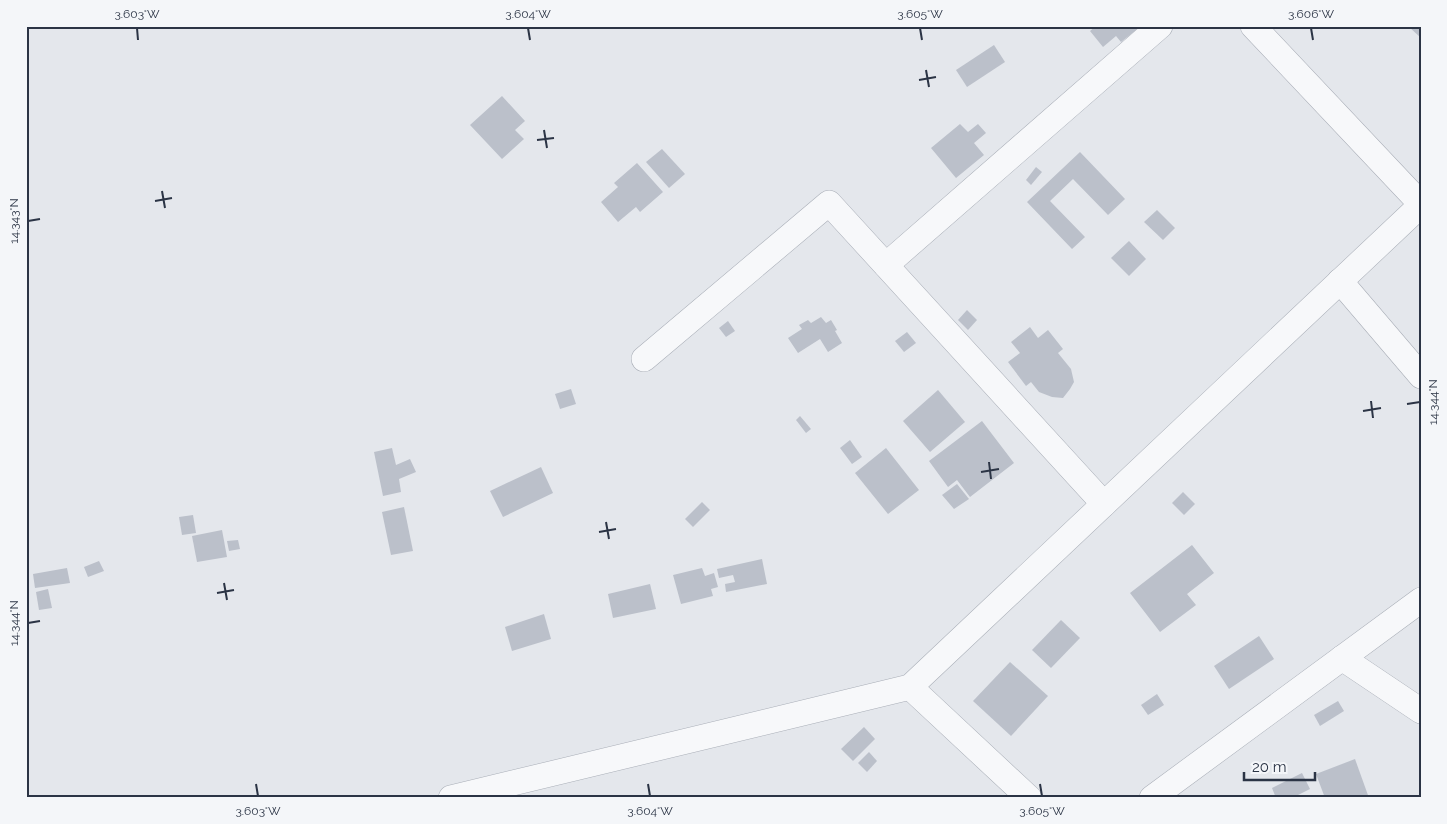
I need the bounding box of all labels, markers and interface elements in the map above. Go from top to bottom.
text: 3.603°W [114,7,160,21]
text: 3.604°W [505,7,551,21]
text: 3.605°W [897,7,943,21]
text: 3.606°W [1288,7,1335,21]
text: 14.343°N [7,198,21,244]
text: 14.344°N [1426,379,1440,425]
text: 14.344°N [7,600,21,646]
scale bar [1244,749,1316,781]
text: 20 m [1252,758,1287,776]
text: 3.603°W [235,804,281,818]
text: 3.604°W [627,804,673,818]
text: 3.605°W [1019,804,1065,818]

